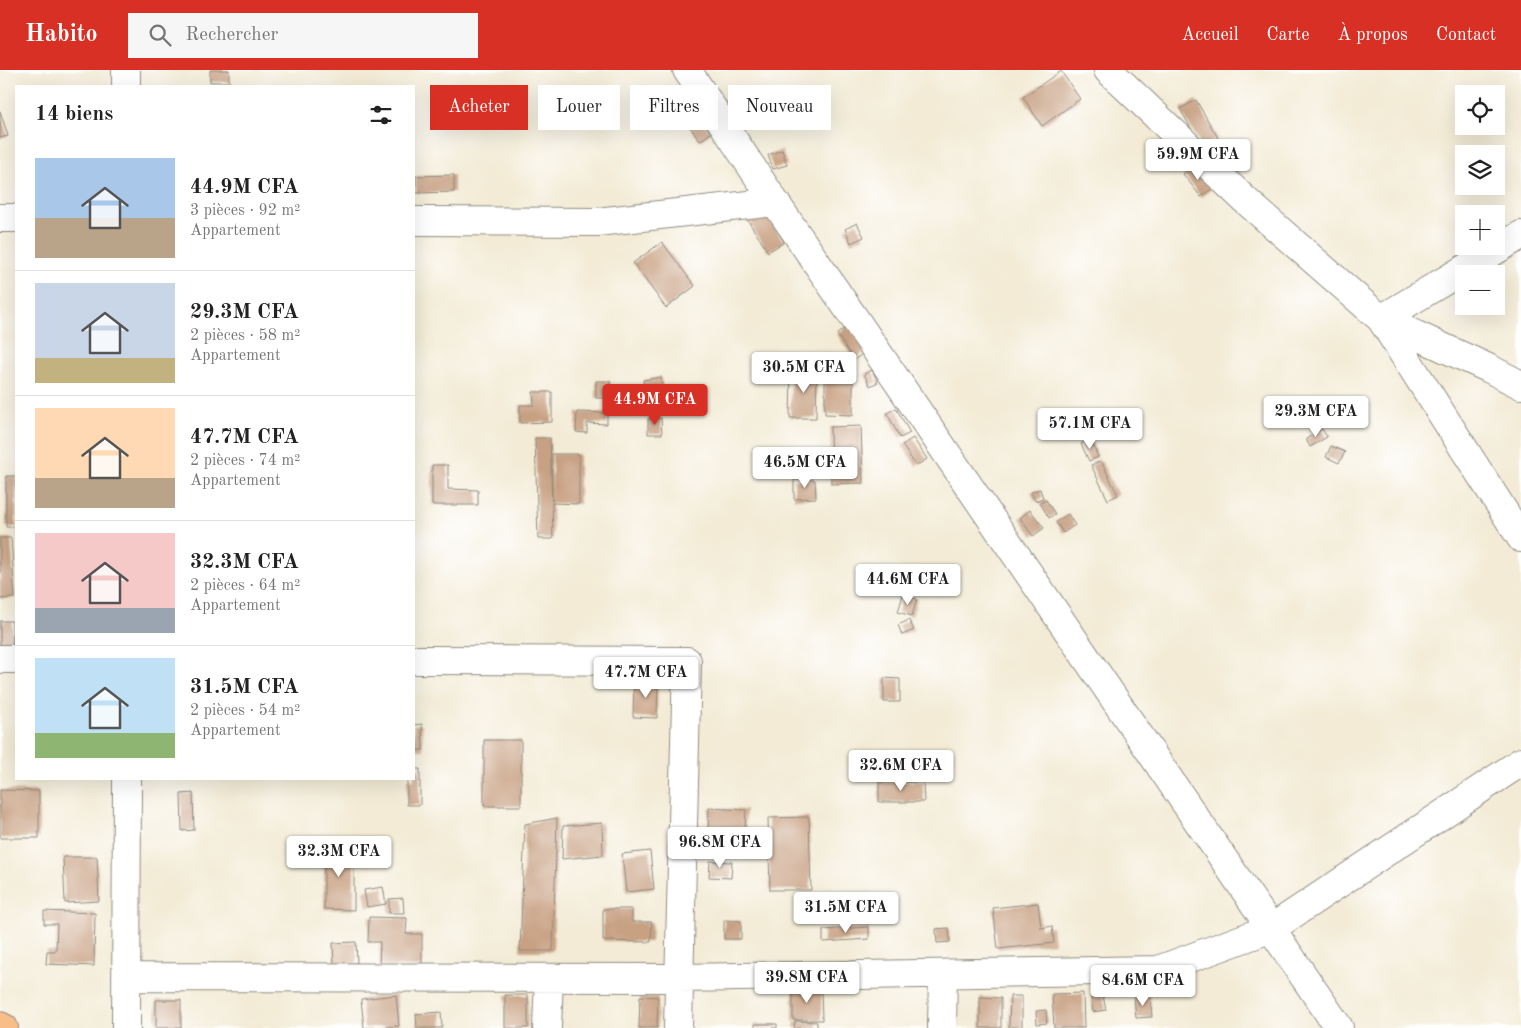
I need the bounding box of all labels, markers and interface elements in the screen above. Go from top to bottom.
search box [128,13,478,58]
icon: search [146,21,174,49]
text: Habito [25,23,98,47]
text: Rechercher [186,26,278,45]
text: Accueil [1181,26,1239,44]
text: Carte [1267,26,1309,44]
text: À propos [1337,26,1408,44]
text: Contact [1436,26,1496,44]
chip: Acheter [430,85,528,130]
chip: Louer [538,85,620,130]
chip: Filtres [630,85,718,130]
chip: Nouveau [728,85,831,130]
map controls [1455,85,1505,315]
button: locate [1455,85,1505,135]
icon: filters [367,101,395,129]
text: 14 biens [35,104,113,125]
pin: 59.9M CFA [1141,138,1255,181]
button: layers [1455,145,1505,195]
text: 59.9M CFA [1157,147,1239,163]
text: 44.9M CFA [190,177,299,198]
icon: home [75,178,135,238]
text: 3 pièces · 92 m² [190,203,300,219]
button: + [1455,205,1505,255]
text: Appartement [190,223,281,239]
button: − [1455,265,1505,315]
text: 29.3M CFA [190,302,299,323]
icon: home [75,303,135,363]
text: 2 pièces · 58 m² [190,328,300,344]
text: Appartement [190,348,281,364]
pin: 30.5M CFA [747,352,861,394]
text: 30.5M CFA [763,360,845,376]
pin: 44.9M CFA [598,384,712,426]
text: 44.9M CFA [614,392,696,408]
pin: 29.3M CFA [1259,396,1373,438]
text: 29.3M CFA [1275,404,1357,420]
pin: 57.1M CFA [1033,408,1147,450]
text: 57.1M CFA [1049,416,1131,432]
text: 47.7M CFA [190,427,299,448]
icon: home [75,428,135,488]
pin: 46.5M CFA [748,446,862,489]
text: 2 pièces · 74 m² [190,453,300,469]
text: 46.5M CFA [764,455,846,471]
text: Appartement [190,473,281,489]
text: 32.3M CFA [190,552,299,573]
icon: home [75,553,135,613]
pin: 44.6M CFA [851,564,965,606]
text: 44.6M CFA [867,572,949,588]
text: 2 pièces · 64 m² [190,578,300,594]
text: Appartement [190,598,281,614]
pin: 47.7M CFA [589,656,703,699]
text: 47.7M CFA [605,665,687,681]
text: 31.5M CFA [190,677,299,698]
icon: home [75,678,135,738]
text: 2 pièces · 54 m² [190,703,300,719]
text: Appartement [190,723,281,739]
pin: 32.6M CFA [844,750,958,792]
text: 32.6M CFA [860,758,942,774]
pin: 96.8M CFA [663,826,777,869]
text: 96.8M CFA [679,835,761,851]
pin: 32.3M CFA [282,836,396,878]
text: 32.3M CFA [298,844,380,860]
pin: 31.5M CFA [789,892,903,934]
text: 31.5M CFA [805,900,887,916]
pin: 39.8M CFA [750,962,864,1004]
pin: 84.6M CFA [1086,964,1200,1007]
text: 39.8M CFA [766,970,848,986]
text: 84.6M CFA [1102,973,1184,989]

